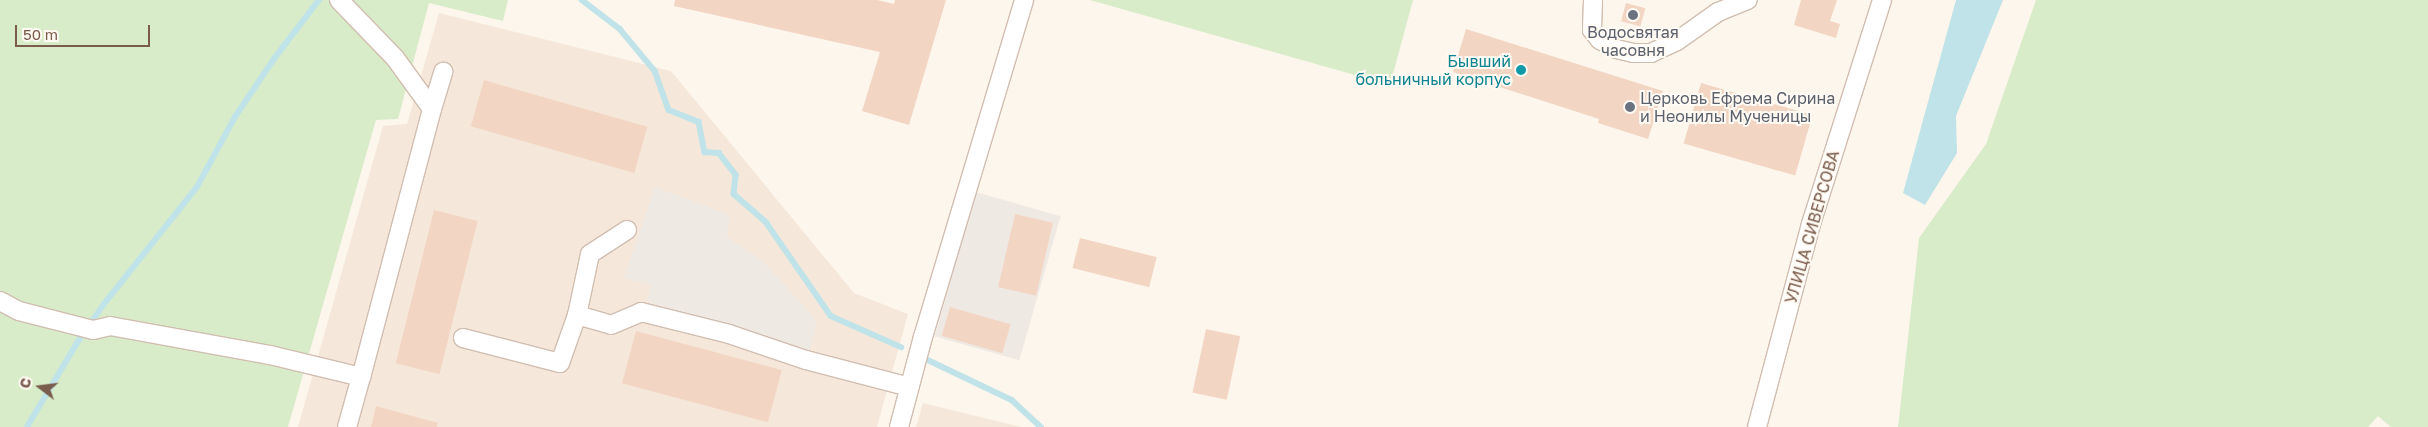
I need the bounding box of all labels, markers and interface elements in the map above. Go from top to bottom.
marker: Водосвятая часовня [1627,9,1639,21]
scale bar [18,15,152,47]
place label: Водосвятая часовня [1587,22,1679,60]
text: 50 m [23,25,58,43]
place label: Бывший больничный корпус [1355,51,1511,89]
marker: Бывший больничный корпус [1515,64,1527,76]
place label: Церковь Ефрема Сирина и Неонилы Мученицы [1640,88,1835,126]
marker: Церковь Ефрема Сирина и Неонилы Мученицы [1624,101,1636,113]
street label: УЛИЦА СИВЕРСОВА [1781,148,1843,306]
north arrow [15,362,65,412]
text: С [16,376,35,390]

